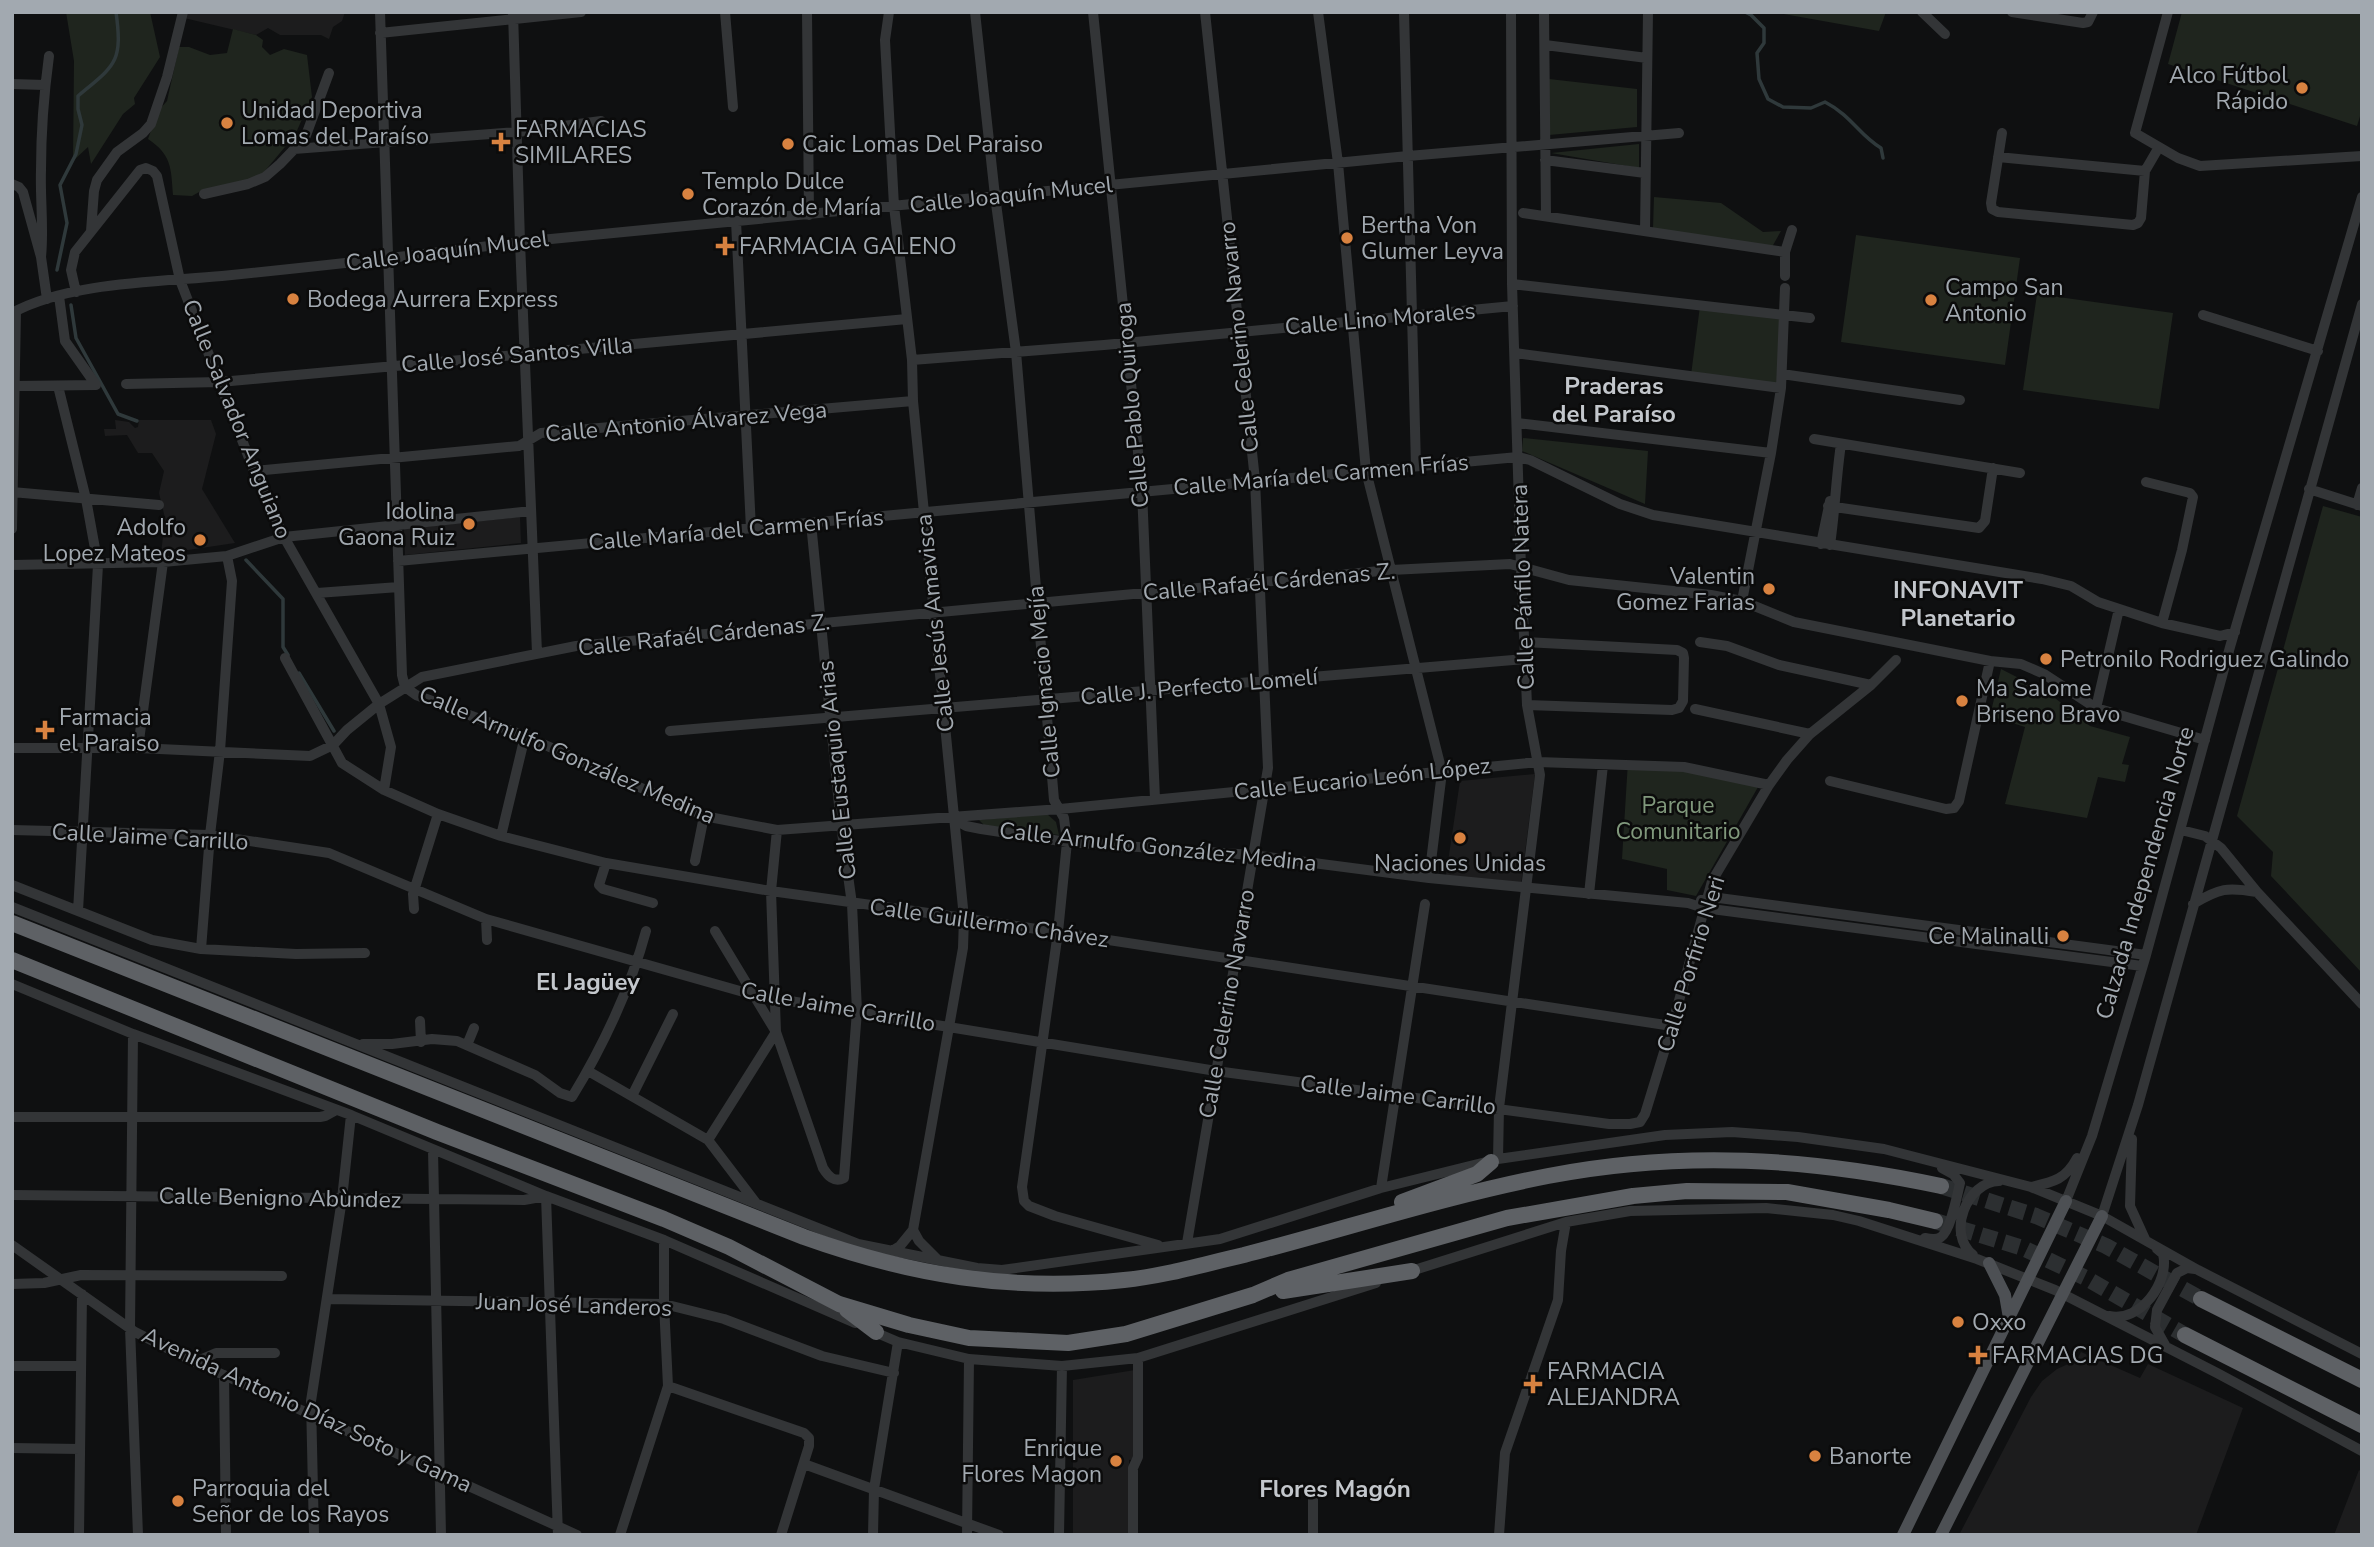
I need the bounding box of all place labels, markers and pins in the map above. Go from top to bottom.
place label: Alco Fútbol Rápido [2169,60,2288,117]
marker: Alco Fútbol Rápido [2294,80,2310,96]
place label: Unidad Deportiva Lomas del Paraíso [241,95,429,152]
place label: FARMACIAS SIMILARES [515,114,647,171]
marker: Unidad Deportiva Lomas del Paraíso [219,115,235,131]
place label: Caic Lomas Del Paraiso [802,129,1043,160]
marker: FARMACIAS SIMILARES [493,134,509,150]
marker: Caic Lomas Del Paraiso [780,136,796,152]
place label: Templo Dulce Corazón de María [702,166,881,223]
marker: Templo Dulce Corazón de María [680,186,696,202]
place label: Bertha Von Glumer Leyva [1361,210,1504,267]
marker: Bertha Von Glumer Leyva [1339,230,1355,246]
place label: FARMACIA GALENO [739,231,957,262]
marker: FARMACIA GALENO [717,238,733,254]
place label: Campo San Antonio [1945,272,2064,329]
place label: Bodega Aurrera Express [307,284,558,315]
marker: Bodega Aurrera Express [285,291,301,307]
marker: Campo San Antonio [1923,292,1939,308]
place label: Idolina Gaona Ruiz [338,496,455,553]
place label: Adolfo Lopez Mateos [43,512,186,569]
marker: Idolina Gaona Ruiz [461,516,477,532]
marker: Adolfo Lopez Mateos [192,532,208,548]
place label: Valentin Gomez Farias [1616,561,1755,618]
marker: Valentin Gomez Farias [1761,581,1777,597]
place label: Petronilo Rodriguez Galindo [2060,644,2349,675]
marker: Petronilo Rodriguez Galindo [2038,651,2054,667]
place label: Ma Salome Briseno Bravo [1976,673,2120,730]
marker: Ma Salome Briseno Bravo [1954,693,1970,709]
place label: Farmacia el Paraiso [59,702,160,759]
marker: Farmacia el Paraiso [37,722,53,738]
marker: Naciones Unidas [1452,830,1468,846]
place label: Naciones Unidas [1374,848,1546,879]
place label: Ce Malinalli [1928,921,2049,952]
marker: Ce Malinalli [2055,928,2071,944]
place label: Oxxo [1972,1307,2026,1338]
marker: Oxxo [1950,1314,1966,1330]
place label: FARMACIAS DG [1992,1340,2163,1371]
marker: FARMACIAS DG [1970,1347,1986,1363]
place label: FARMACIA ALEJANDRA [1547,1356,1680,1413]
marker: FARMACIA ALEJANDRA [1525,1376,1541,1392]
place label: Enrique Flores Magon [961,1433,1102,1490]
place label: Banorte [1829,1441,1912,1472]
marker: Banorte [1807,1448,1823,1464]
marker: Enrique Flores Magon [1108,1453,1124,1469]
place label: Parroquia del Señor de los Rayos [192,1473,389,1530]
marker: Parroquia del Señor de los Rayos [170,1493,186,1509]

